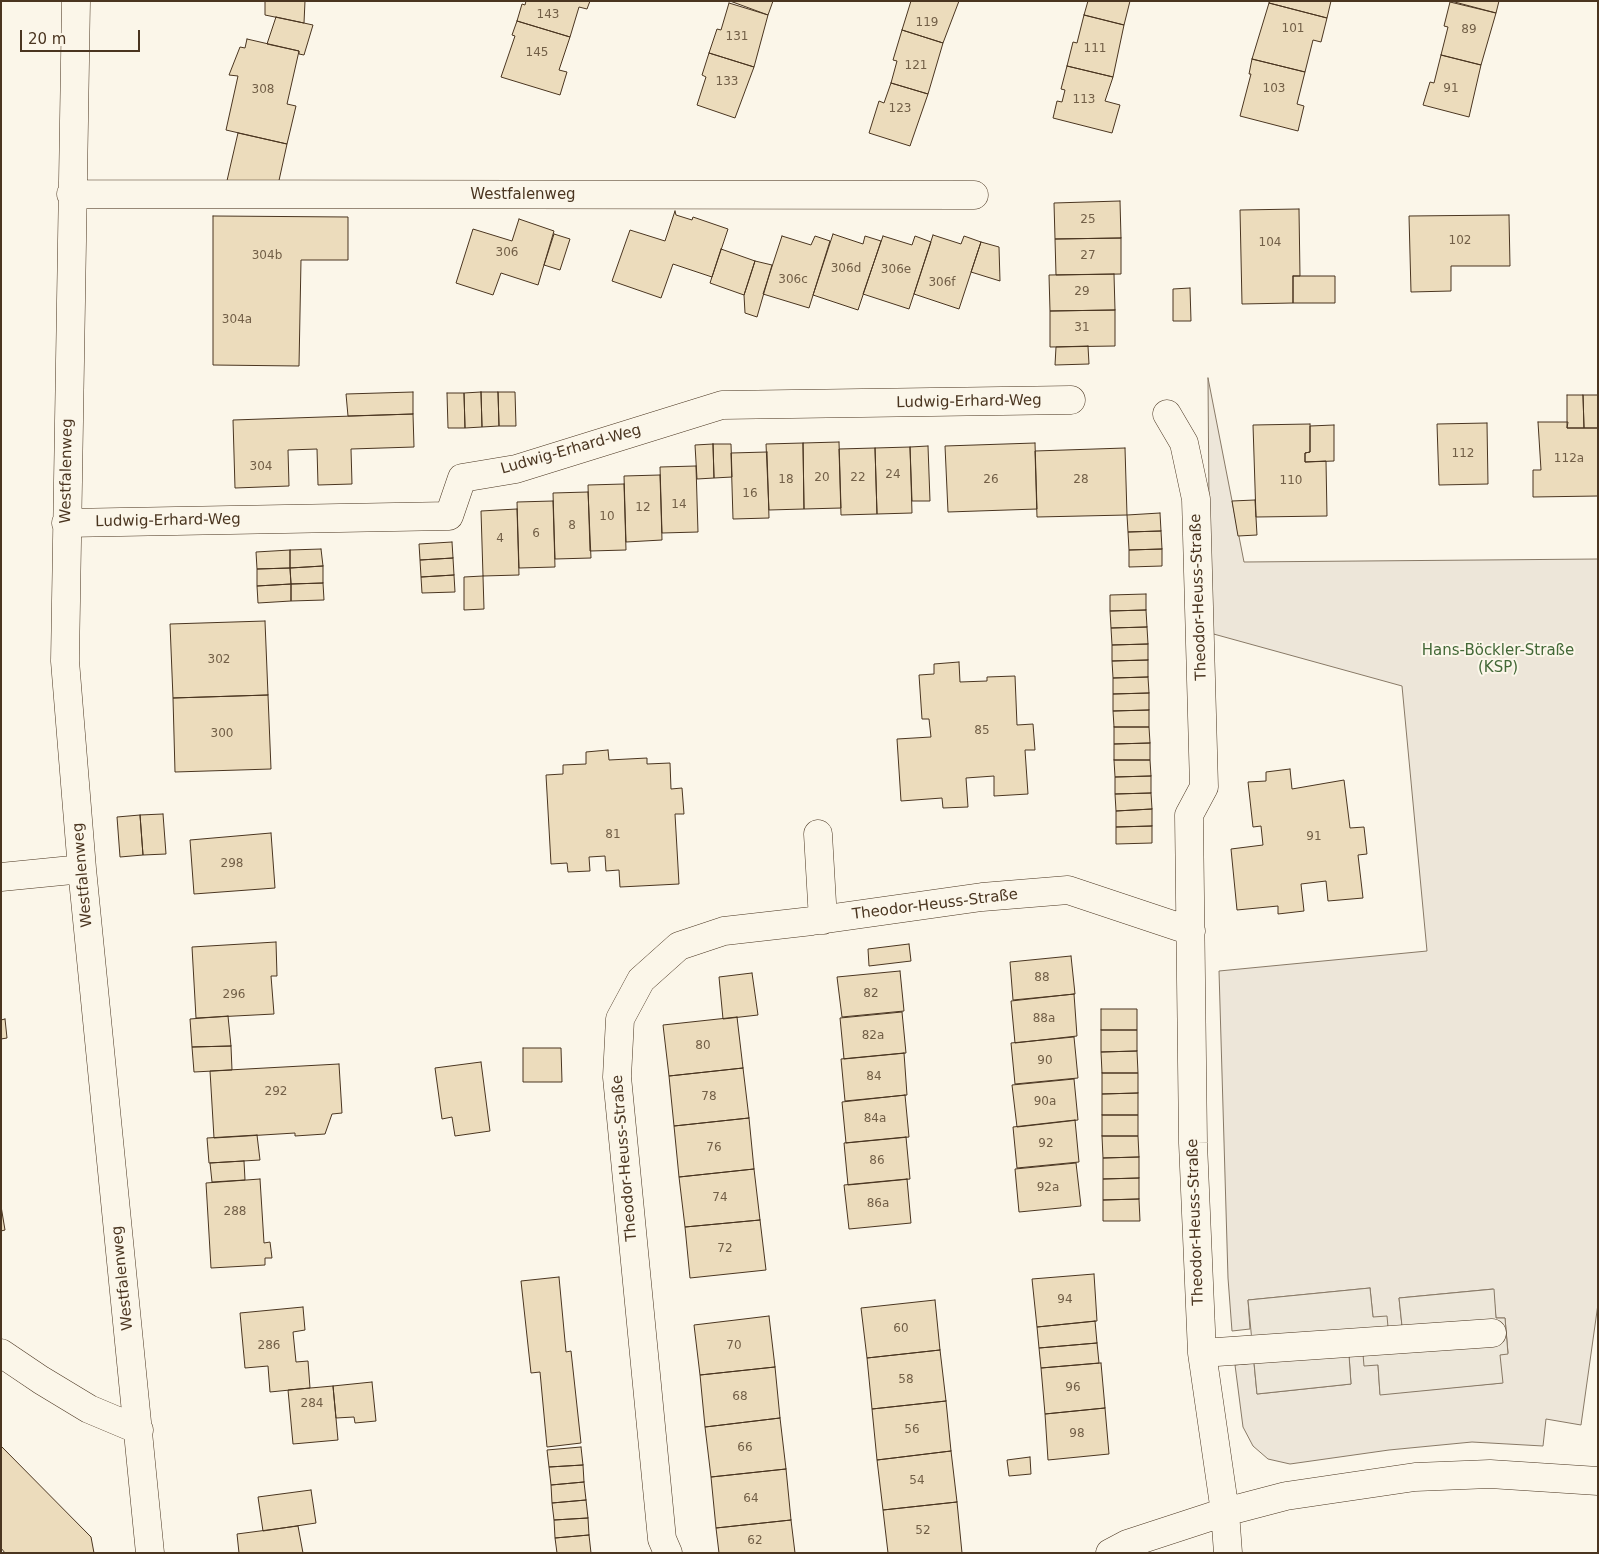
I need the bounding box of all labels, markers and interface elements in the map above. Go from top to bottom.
house number: 143 [537,8,559,22]
house number: 119 [916,16,938,30]
scale bar [22,20,142,52]
house number: 101 [1282,22,1304,36]
house number: 89 [1461,23,1477,37]
text: 20 m [28,30,66,48]
house number: 131 [726,30,748,44]
house number: 111 [1084,42,1106,56]
house number: 145 [526,46,548,60]
house number: 121 [905,59,927,73]
house number: 133 [716,75,738,89]
house number: 103 [1263,82,1285,96]
house number: 91 [1443,82,1459,96]
house number: 308 [252,83,274,97]
house number: 113 [1073,93,1095,107]
house number: 123 [889,102,911,116]
street label: Westfalenweg [470,186,576,204]
house number: 25 [1080,213,1096,227]
house number: 102 [1449,234,1471,248]
house number: 104 [1259,236,1281,250]
house number: 306 [496,246,518,260]
house number: 304b [252,249,282,263]
house number: 27 [1080,249,1096,263]
house number: 306d [831,262,861,276]
house number: 306e [881,263,911,277]
house number: 306c [778,273,808,287]
house number: 306f [928,276,956,290]
house number: 29 [1074,285,1090,299]
house number: 304a [222,313,252,327]
house number: 31 [1074,321,1090,335]
street label: Ludwig-Erhard-Weg [896,392,1042,412]
street label: Westfalenweg [57,418,77,524]
street label: Ludwig-Erhard-Weg [499,421,643,479]
house number: 112 [1452,447,1474,461]
house number: 112a [1554,452,1584,466]
house number: 304 [250,460,272,474]
house number: 24 [885,468,901,482]
house number: 20 [814,471,830,485]
house number: 22 [850,471,866,485]
house number: 18 [778,473,794,487]
house number: 26 [983,473,999,487]
house number: 28 [1073,473,1089,487]
house number: 110 [1280,474,1302,488]
house number: 16 [742,487,758,501]
house number: 14 [671,498,687,512]
house number: 12 [635,501,651,515]
house number: 10 [599,510,615,524]
street label: Ludwig-Erhard-Weg [95,511,241,531]
street label: Theodor-Heuss-Straße [1187,513,1211,681]
house number: 8 [568,519,576,533]
house number: 6 [532,527,540,541]
house number: 4 [496,532,504,546]
park label: Hans-Böckler-Straße (KSP) [1422,642,1574,677]
house number: 302 [208,653,230,667]
house number: 85 [974,724,990,738]
house number: 300 [211,727,233,741]
street label: Westfalenweg [69,822,97,928]
house number: 81 [605,828,621,842]
house number: 91 [1306,830,1322,844]
house number: 298 [221,857,243,871]
street label: Theodor-Heuss-Straße [851,886,1019,924]
house number: 88 [1034,971,1050,985]
house number: 82 [863,987,879,1001]
house number: 296 [223,988,245,1002]
house number: 88a [1033,1012,1055,1026]
house number: 82a [862,1029,884,1043]
house number: 80 [695,1039,711,1053]
house number: 90 [1037,1054,1053,1068]
house number: 84 [866,1070,882,1084]
street label: Theodor-Heuss-Straße [609,1074,641,1242]
house number: 292 [265,1085,287,1099]
house number: 78 [701,1090,717,1104]
house number: 90a [1034,1095,1056,1109]
house number: 84a [864,1112,886,1126]
house number: 92 [1038,1137,1054,1151]
street label: Theodor-Heuss-Straße [1184,1138,1208,1306]
house number: 76 [706,1141,722,1155]
house number: 86 [869,1154,885,1168]
house number: 92a [1037,1181,1059,1195]
house number: 74 [712,1191,728,1205]
house number: 86a [867,1197,889,1211]
house number: 288 [224,1205,246,1219]
street label: Westfalenweg [109,1225,137,1331]
house number: 72 [717,1242,733,1256]
house number: 94 [1057,1293,1073,1307]
house number: 60 [893,1322,909,1336]
house number: 286 [258,1339,280,1353]
house number: 70 [726,1339,742,1353]
house number: 58 [898,1373,914,1387]
house number: 96 [1065,1381,1081,1395]
house number: 68 [732,1390,748,1404]
house number: 284 [301,1397,323,1411]
house number: 56 [904,1423,920,1437]
house number: 98 [1069,1427,1085,1441]
house number: 66 [737,1441,753,1455]
house number: 54 [909,1474,925,1488]
house number: 64 [743,1492,759,1506]
house number: 52 [915,1524,931,1538]
house number: 62 [747,1534,763,1548]

